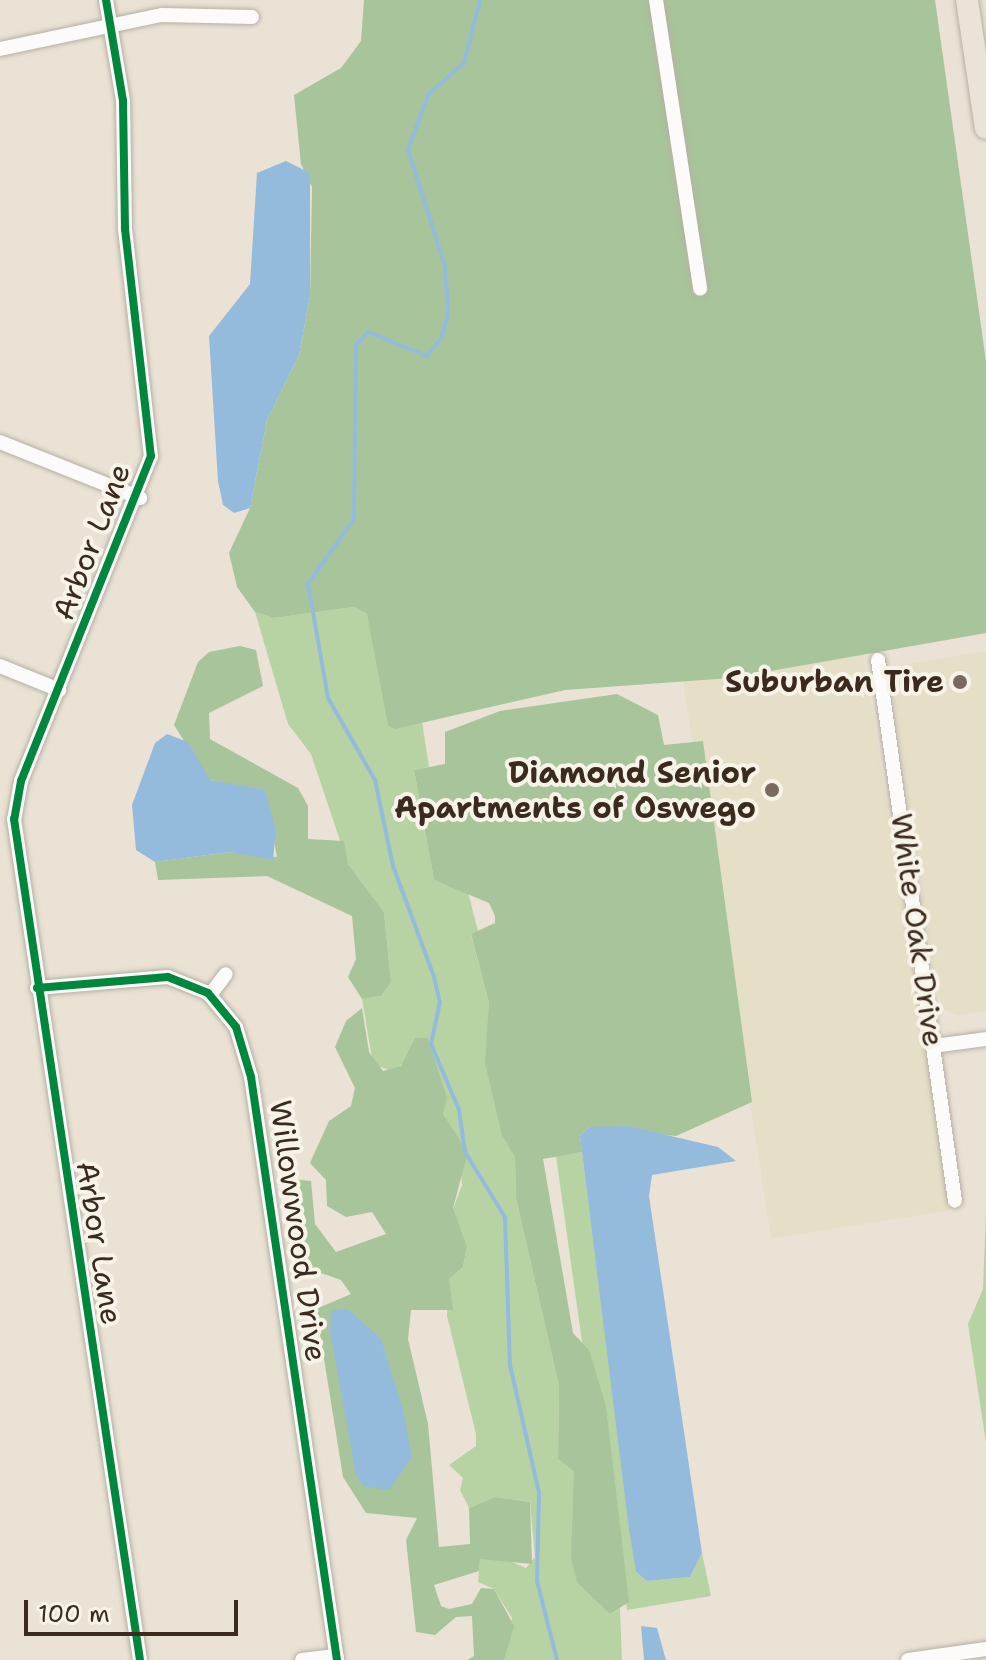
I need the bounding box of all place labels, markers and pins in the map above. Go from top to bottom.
place label: Suburban Tire [725,664,944,700]
marker: Suburban Tire [951,673,969,691]
place label: Diamond Senior Apartments of Oswego [394,755,756,826]
marker: Diamond Senior Apartments of Oswego [763,781,781,799]

